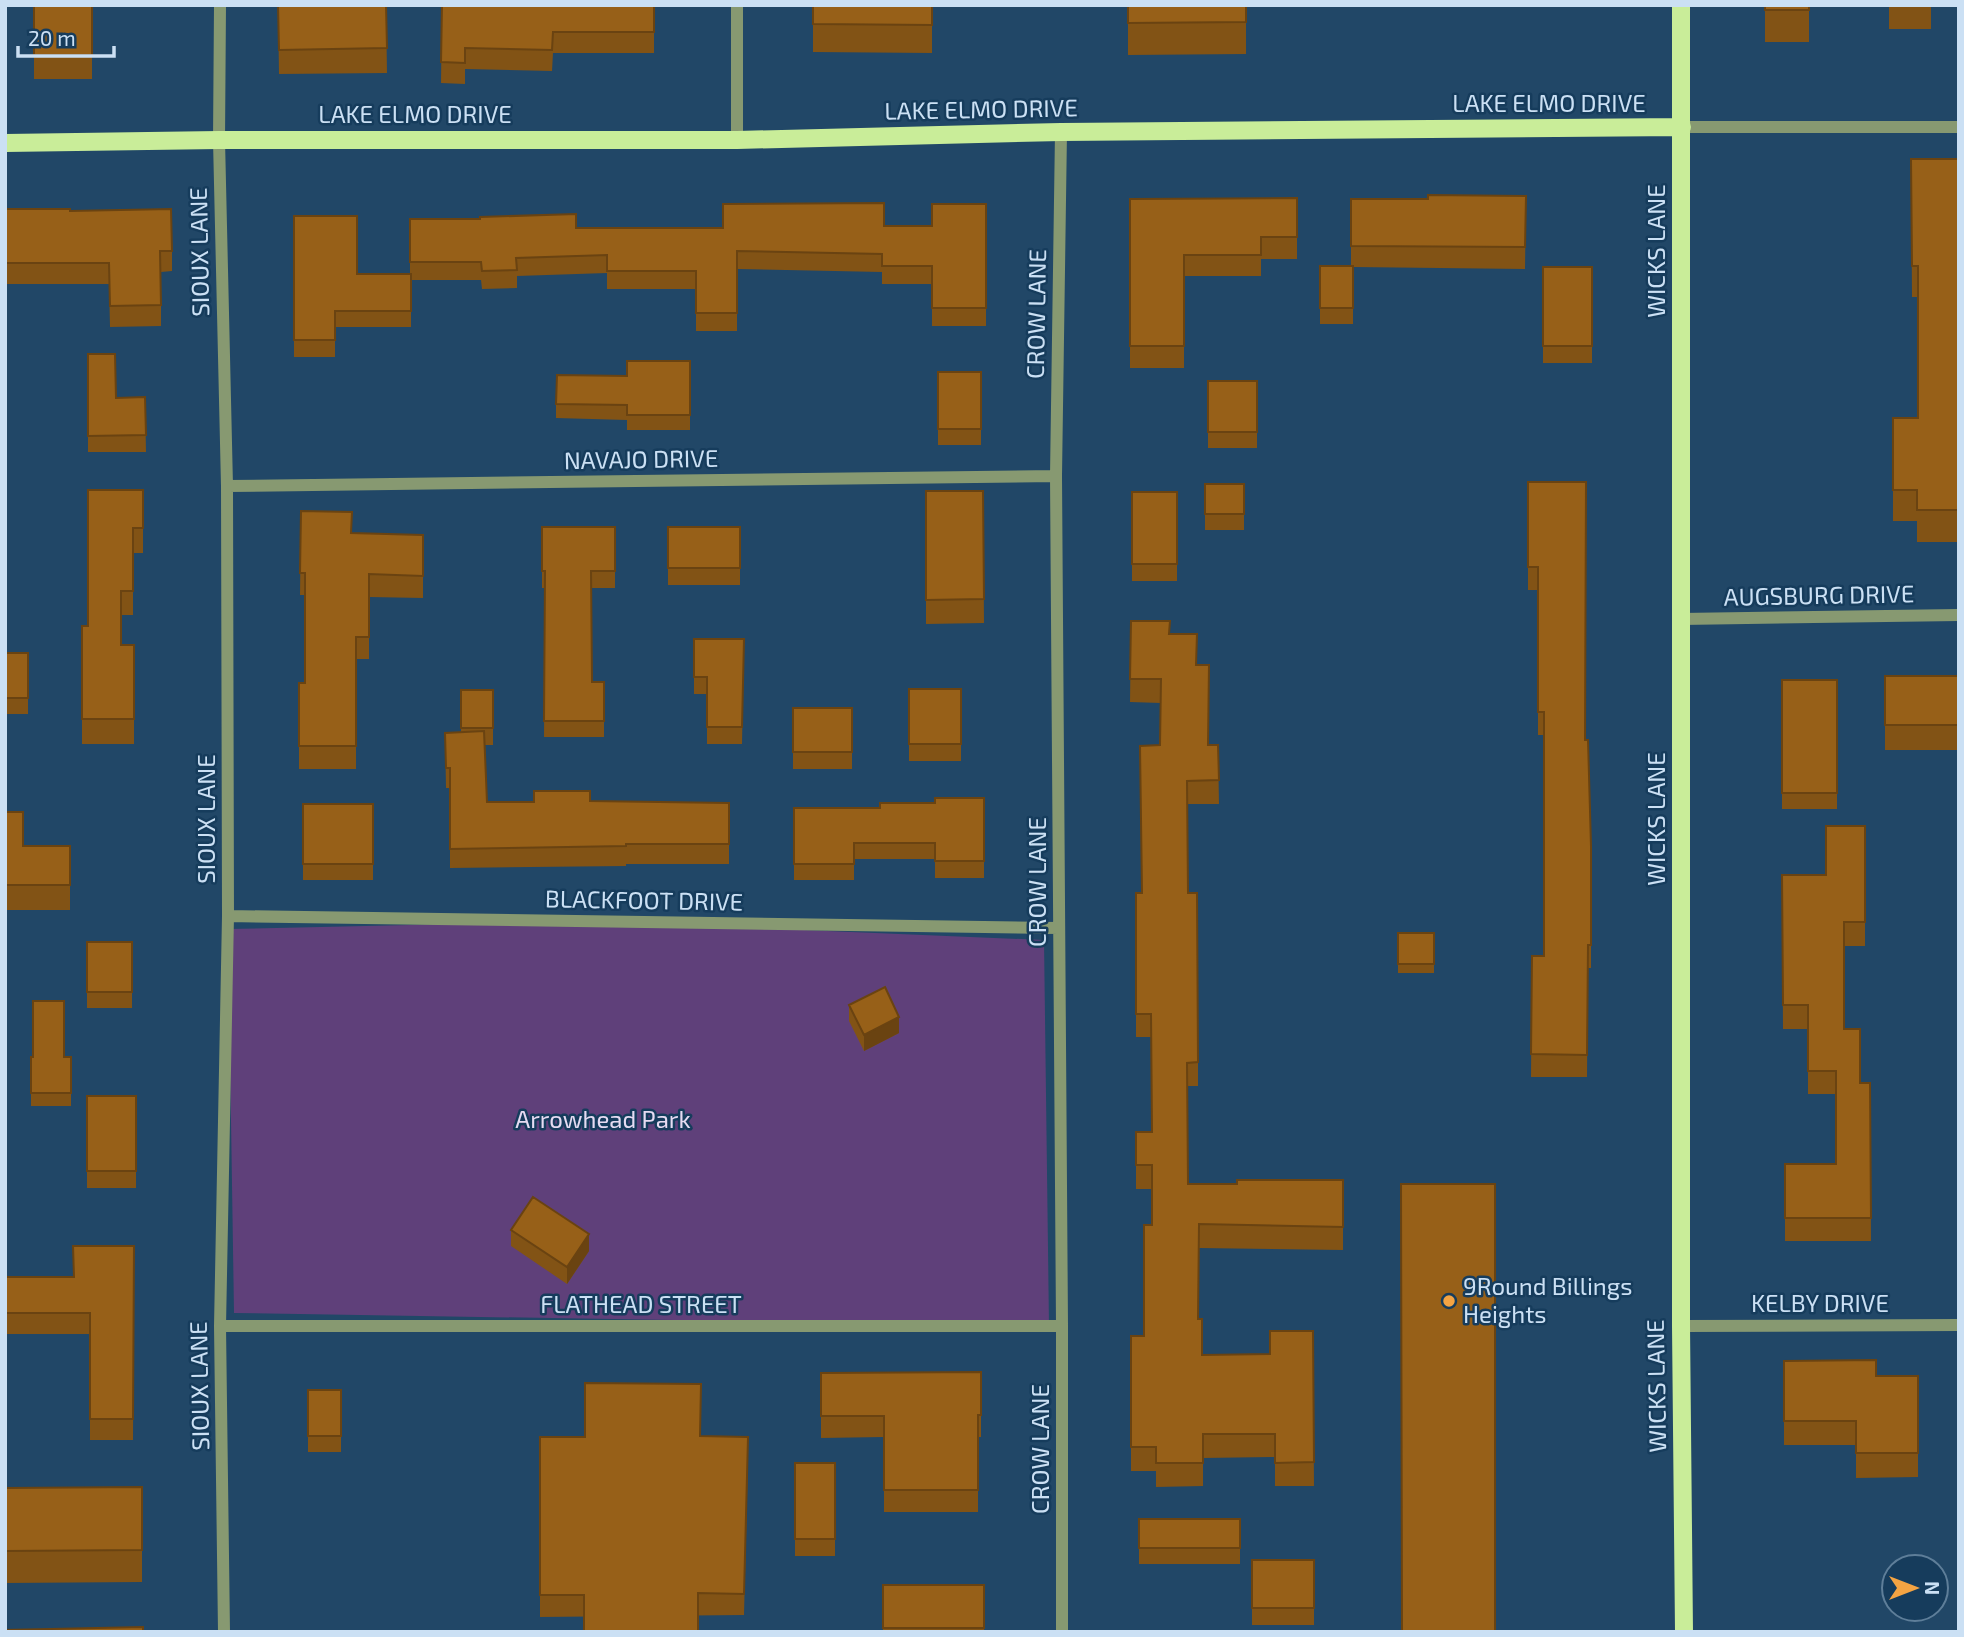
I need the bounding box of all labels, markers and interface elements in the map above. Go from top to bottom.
scale bar [18,14,114,58]
text: 20 m [28,25,76,50]
street label: LAKE ELMO DRIVE [1452,88,1646,117]
street label: LAKE ELMO DRIVE [884,92,1078,125]
street label: LAKE ELMO DRIVE [318,99,512,128]
street label: WICKS LANE [1641,184,1670,318]
street label: SIOUX LANE [183,187,214,317]
street label: CROW LANE [1020,249,1051,379]
street label: NAVAJO DRIVE [564,443,718,474]
street label: AUGSBURG DRIVE [1723,578,1915,611]
street label: WICKS LANE [1641,752,1670,886]
street label: SIOUX LANE [191,754,220,884]
street label: CROW LANE [1022,817,1051,947]
street label: BLACKFOOT DRIVE [545,883,743,916]
park label: Arrowhead Park [515,1104,691,1133]
place label: 9Round Billings Heights [1463,1271,1632,1328]
street label: KELBY DRIVE [1751,1288,1889,1317]
street label: FLATHEAD STREET [540,1289,742,1318]
marker: 9Round Billings Heights [1441,1293,1457,1309]
street label: WICKS LANE [1640,1319,1671,1453]
street label: SIOUX LANE [183,1321,214,1451]
street label: CROW LANE [1025,1384,1054,1514]
north arrow [1880,1553,1950,1623]
text: N [1921,1581,1944,1595]

